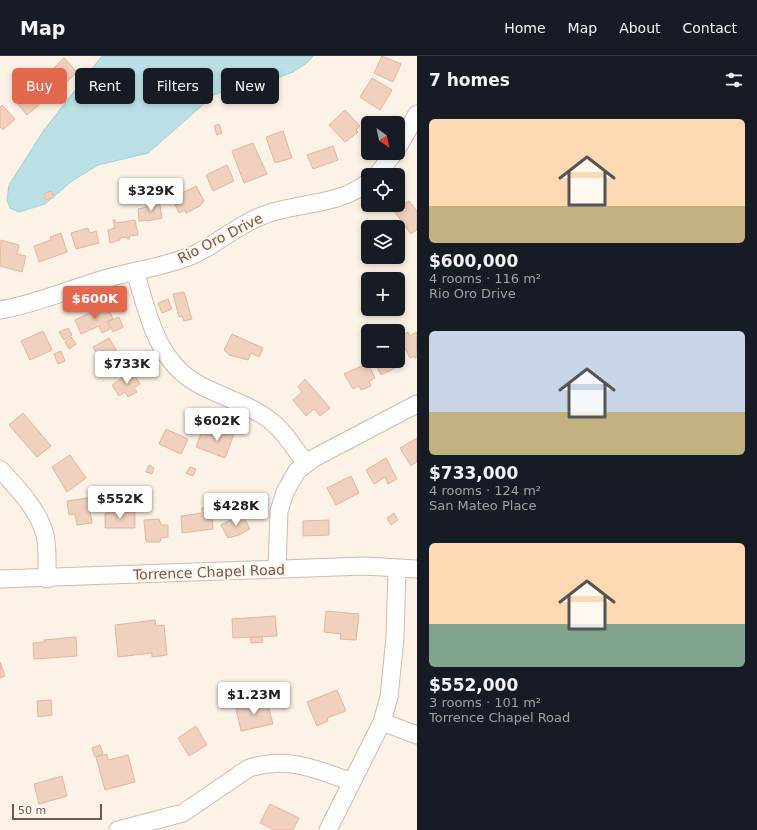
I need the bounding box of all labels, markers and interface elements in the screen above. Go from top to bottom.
text: Map [20,17,65,39]
text: Home [504,20,546,36]
text: Map [568,20,597,36]
text: About [619,20,661,36]
text: Contact [683,20,737,36]
chip: Buy [12,68,67,104]
chip: Rent [75,68,135,104]
chip: Filters [143,68,213,104]
chip: New [221,68,279,104]
icon: filters [723,69,745,91]
text: 7 homes [429,70,510,90]
north arrow [361,116,405,160]
map controls [361,116,405,368]
icon: home [551,145,623,217]
button: locate [361,168,405,212]
pin: $329K [123,178,179,212]
text: $329K [128,183,174,198]
street label: Rio Oro Drive [175,210,265,266]
button: layers [361,220,405,264]
text: $600,000 [429,251,518,271]
text: 4 rooms · 116 m² [429,271,541,286]
button: + [361,272,405,316]
pin: $600K [67,286,123,320]
text: Rio Oro Drive [429,286,516,301]
text: $600K [72,291,118,306]
button: − [361,324,405,368]
pin: $733K [99,351,155,385]
text: $733K [104,356,150,371]
icon: home [551,357,623,429]
pin: $602K [189,408,245,442]
text: $602K [194,413,240,428]
text: $733,000 [429,463,518,483]
text: 4 rooms · 124 m² [429,483,541,498]
pin: $552K [92,486,148,520]
text: $552K [97,491,143,506]
pin: $428K [208,493,264,527]
text: $428K [213,498,259,513]
text: San Mateo Place [429,498,537,513]
street label: Torrence Chapel Road [132,561,285,583]
icon: home [551,569,623,641]
text: $552,000 [429,675,518,695]
pin: $1.23M [221,682,287,716]
text: $1.23M [227,687,281,702]
text: 3 rooms · 101 m² [429,695,541,710]
text: Torrence Chapel Road [429,710,570,725]
scale bar [12,802,102,821]
text: 50 m [18,804,46,817]

